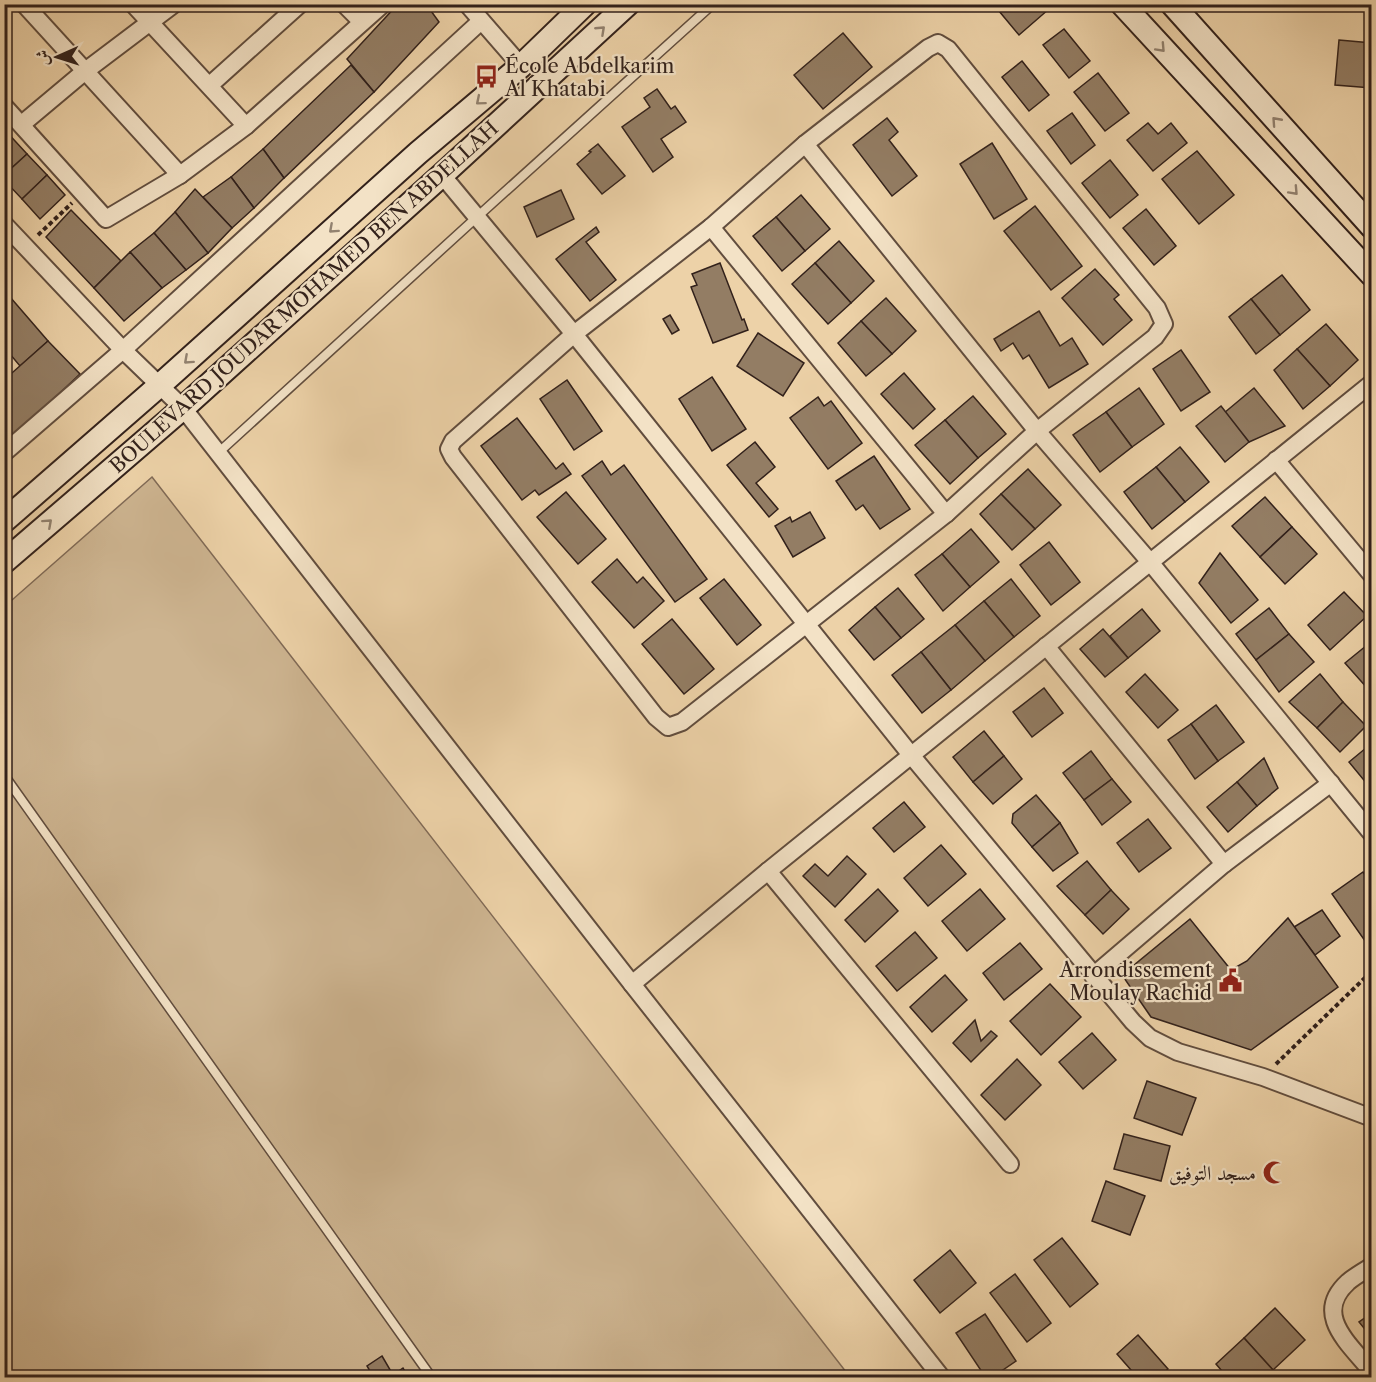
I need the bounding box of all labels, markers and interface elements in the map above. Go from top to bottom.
one-way arrow [593,26,604,37]
north arrow [27,27,87,87]
one-way arrow [1154,40,1165,51]
text: ش [32,49,52,66]
place label: École Abdelkarim Al Khatabi [504,53,675,101]
bus stop icon: École Abdelkarim Al Khatabi [474,64,500,90]
one-way arrow [476,94,487,105]
street label: BOULEVARD JOUDAR MOHAMED BEN ABDELLAH [105,116,503,478]
one-way arrow [1272,117,1283,128]
one-way arrow [1286,184,1297,195]
one-way arrow [329,222,340,233]
one-way arrow [184,353,195,364]
one-way arrow [41,519,52,530]
place label: Arrondissement Moulay Rachid [1059,958,1212,1005]
public building icon: Arrondissement Moulay Rachid [1217,968,1243,994]
mosque icon: مسجد التوفيق [1261,1160,1287,1186]
place label: مسجد التوفيق [1169,1161,1256,1186]

